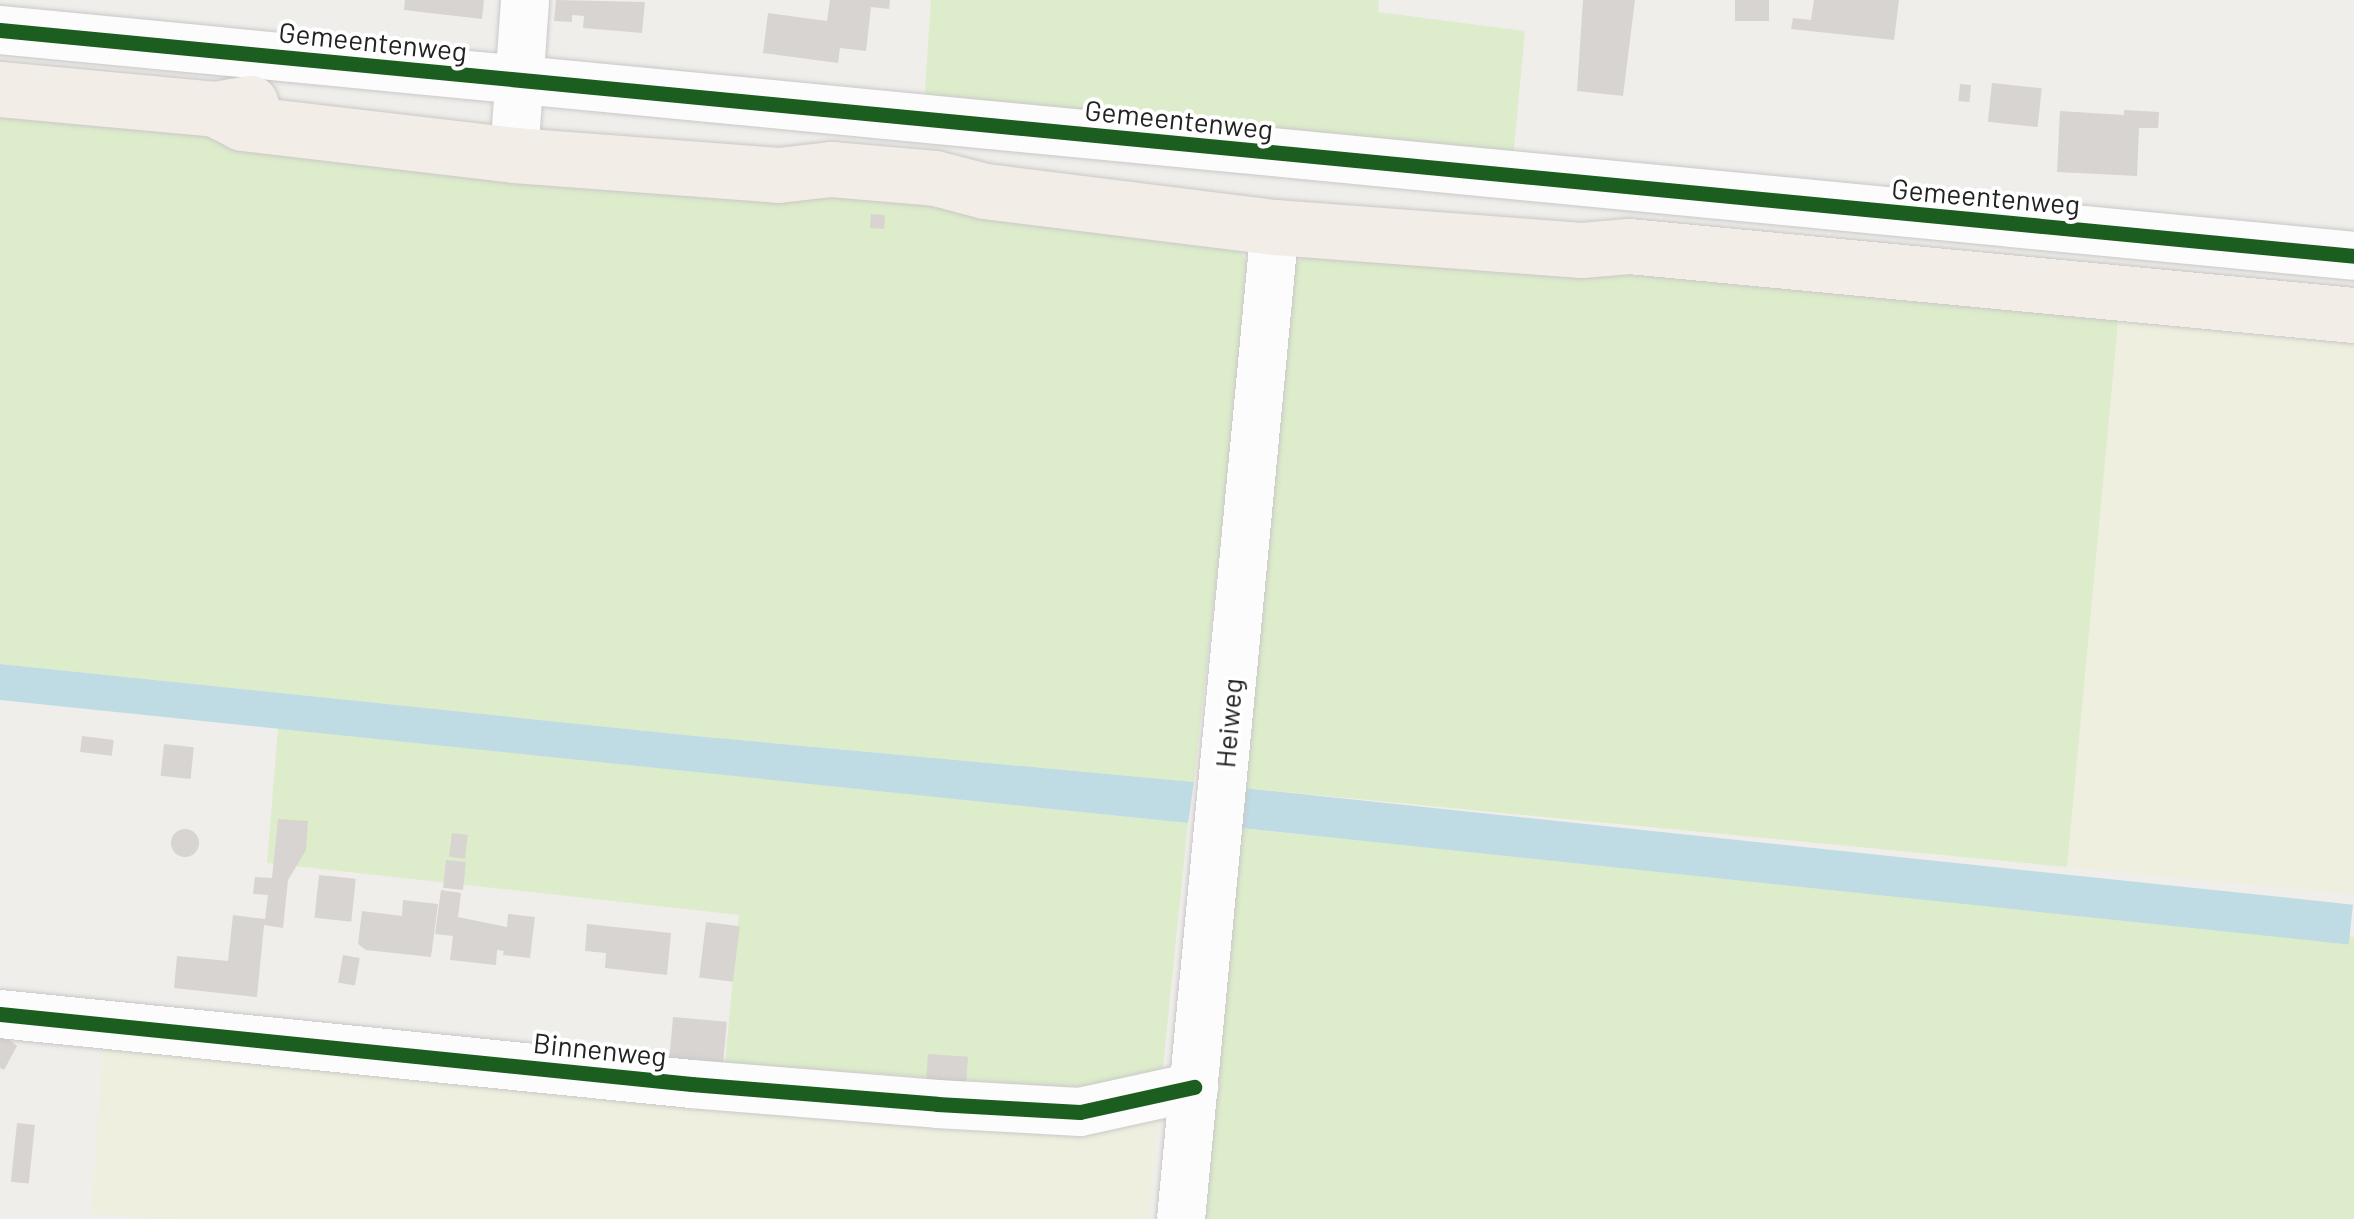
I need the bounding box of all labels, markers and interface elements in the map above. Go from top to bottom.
street label: Gemeentenweg [277,14,469,68]
street label: Gemeentenweg [1083,92,1275,146]
street label: Gemeentenweg [1890,171,2082,221]
street label: Heiweg [1207,677,1249,769]
street label: Binnenweg [532,1025,668,1073]

